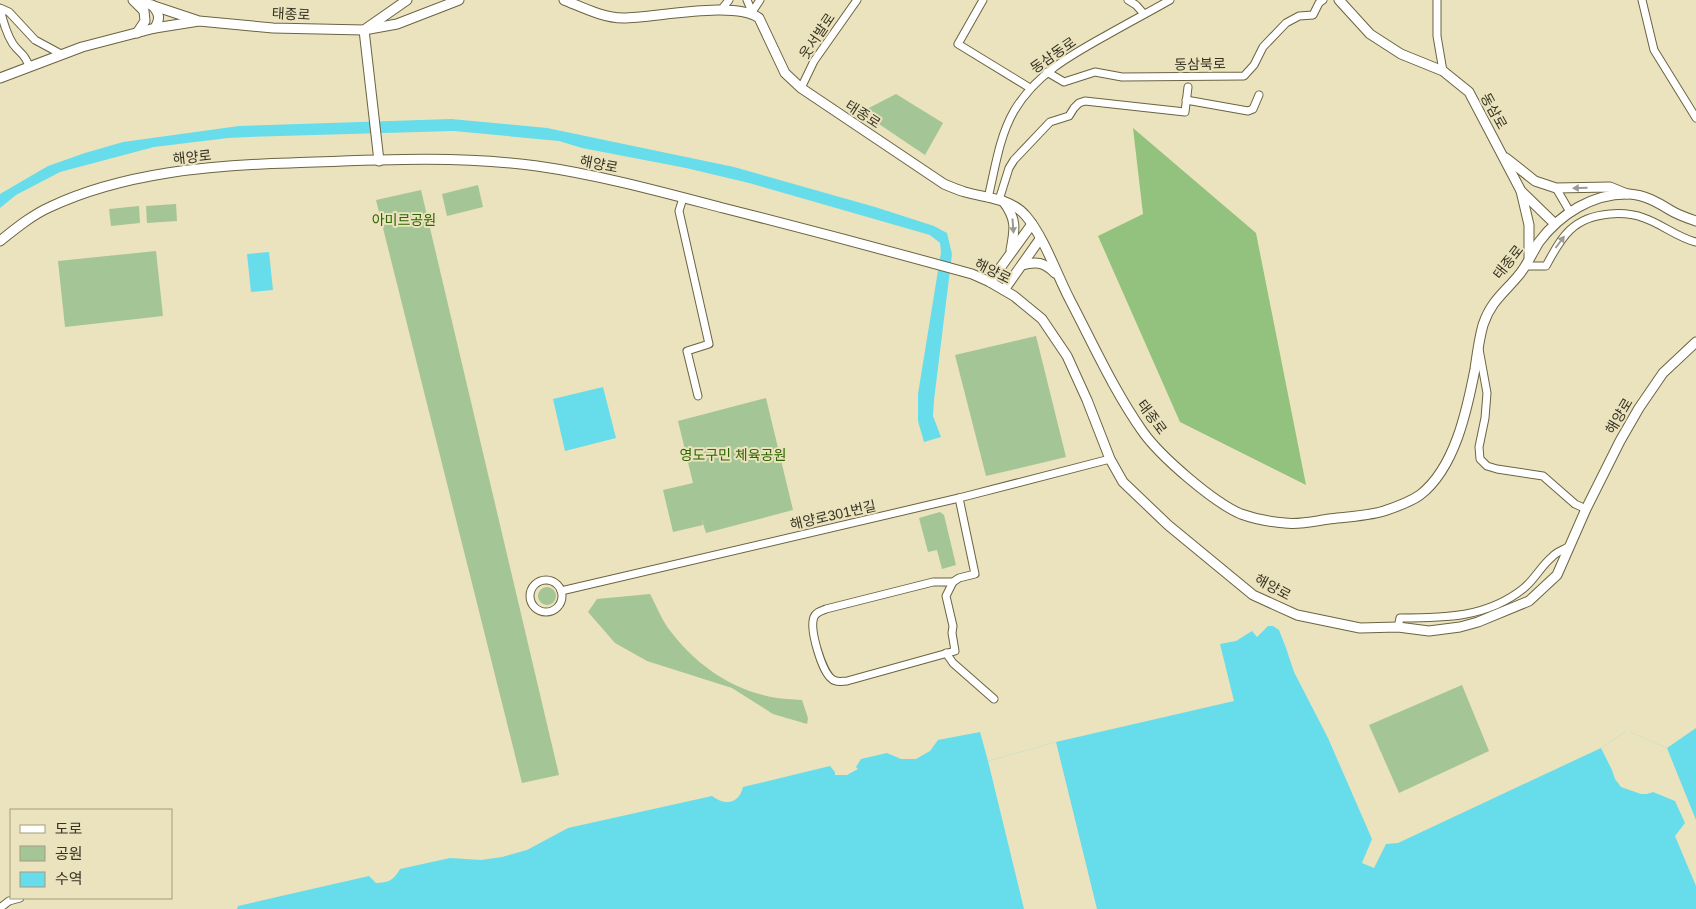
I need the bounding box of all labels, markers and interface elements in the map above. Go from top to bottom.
street label: 태종로 [271,5,311,23]
street label: 웃서발로 [796,10,838,62]
street label: 동삼동로 [1027,34,1079,76]
street label: 동삼북로 [1174,56,1226,72]
street label: 동삼로 [1478,90,1510,132]
street label: 태종로 [842,97,884,131]
street label: 해양로 [172,147,212,167]
street label: 해양로 [579,152,620,176]
one-way arrow [1572,184,1588,192]
park label: 아미르공원 [372,212,436,228]
one-way arrow [1010,218,1018,234]
one-way arrow [1555,235,1565,249]
street label: 태종로 [1490,242,1526,282]
street label: 해양로 [972,255,1014,287]
street label: 해양로 [1602,395,1636,437]
street label: 태종로 [1134,397,1170,437]
park label: 영도구민 체육공원 [680,447,786,463]
street label: 해양로301번길 [788,497,878,533]
street label: 해양로 [1252,571,1294,603]
legend [10,809,172,899]
text: 도로 [55,820,83,837]
text: 공원 [55,845,83,862]
text: 수역 [55,870,83,887]

